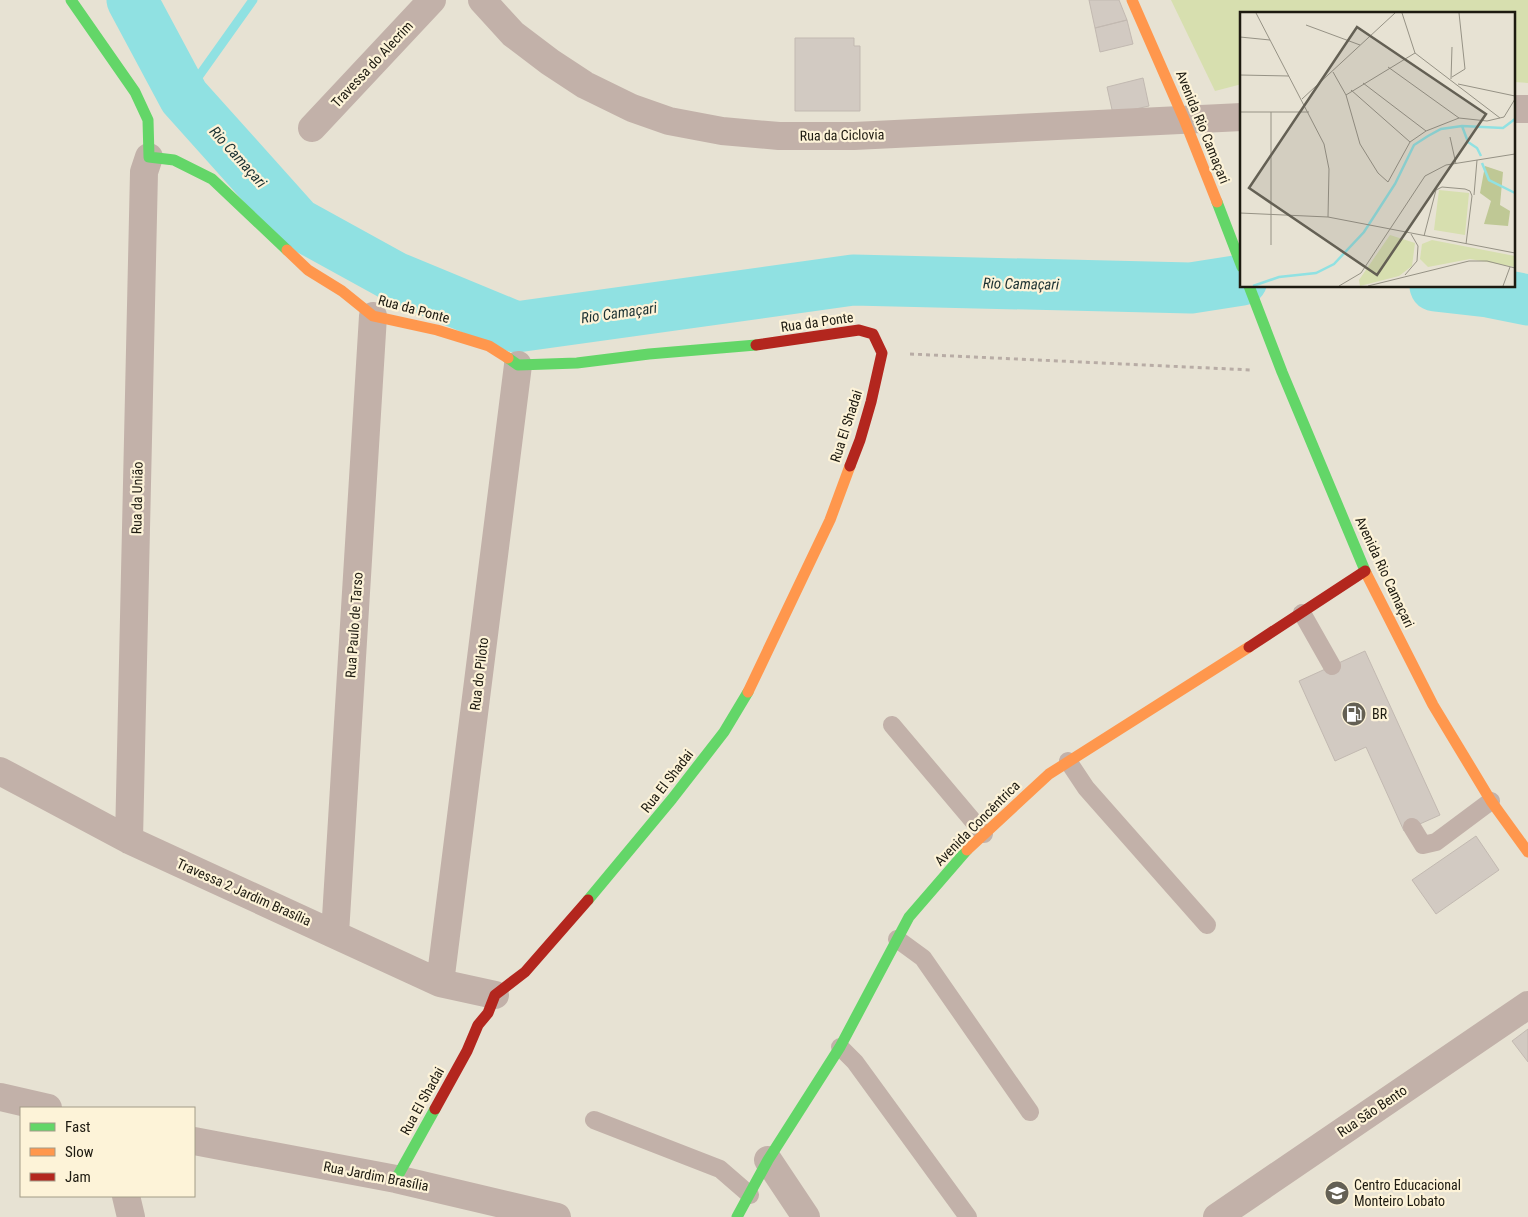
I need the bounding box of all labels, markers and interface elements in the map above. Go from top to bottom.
inset map [1240,12,1516,288]
street label: Travessa do Alecrim [328,18,416,110]
street label: Avenida Rio Camaçari [1173,68,1233,186]
water label: Rio Camaçari [206,123,271,192]
street label: Rua da Ciclovia [800,126,884,144]
water label: Rio Camaçari [983,274,1060,294]
street label: Rua da Ponte [377,292,452,326]
water label: Rio Camaçari [580,299,659,327]
street label: Rua da Ponte [780,309,855,335]
street label: Rua El Shadai [827,388,865,464]
street label: Rua da União [128,462,146,534]
street label: Avenida Rio Camaçari [1352,514,1418,630]
street label: Rua Paulo de Tarso [342,572,366,678]
street label: Rua do Piloto [467,637,491,711]
fuel station icon: BR [1341,701,1367,727]
place label: BR [1372,706,1388,722]
street label: Rua El Shadai [638,746,696,816]
street label: Avenida Concêntrica [931,777,1023,869]
street label: Travessa 2 Jardim Brasília [174,855,314,929]
street label: Rua El Shadai [397,1064,447,1138]
street label: Rua São Bento [1334,1082,1410,1140]
legend [20,1107,195,1197]
text: Fast [65,1118,90,1136]
text: Slow [65,1143,94,1161]
street label: Rua Jardim Brasília [322,1158,430,1194]
text: Jam [65,1168,91,1186]
place label: Centro Educacional Monteiro Lobato [1354,1177,1461,1209]
school or university icon: Centro Educacional Monteiro Lobato [1324,1180,1350,1206]

